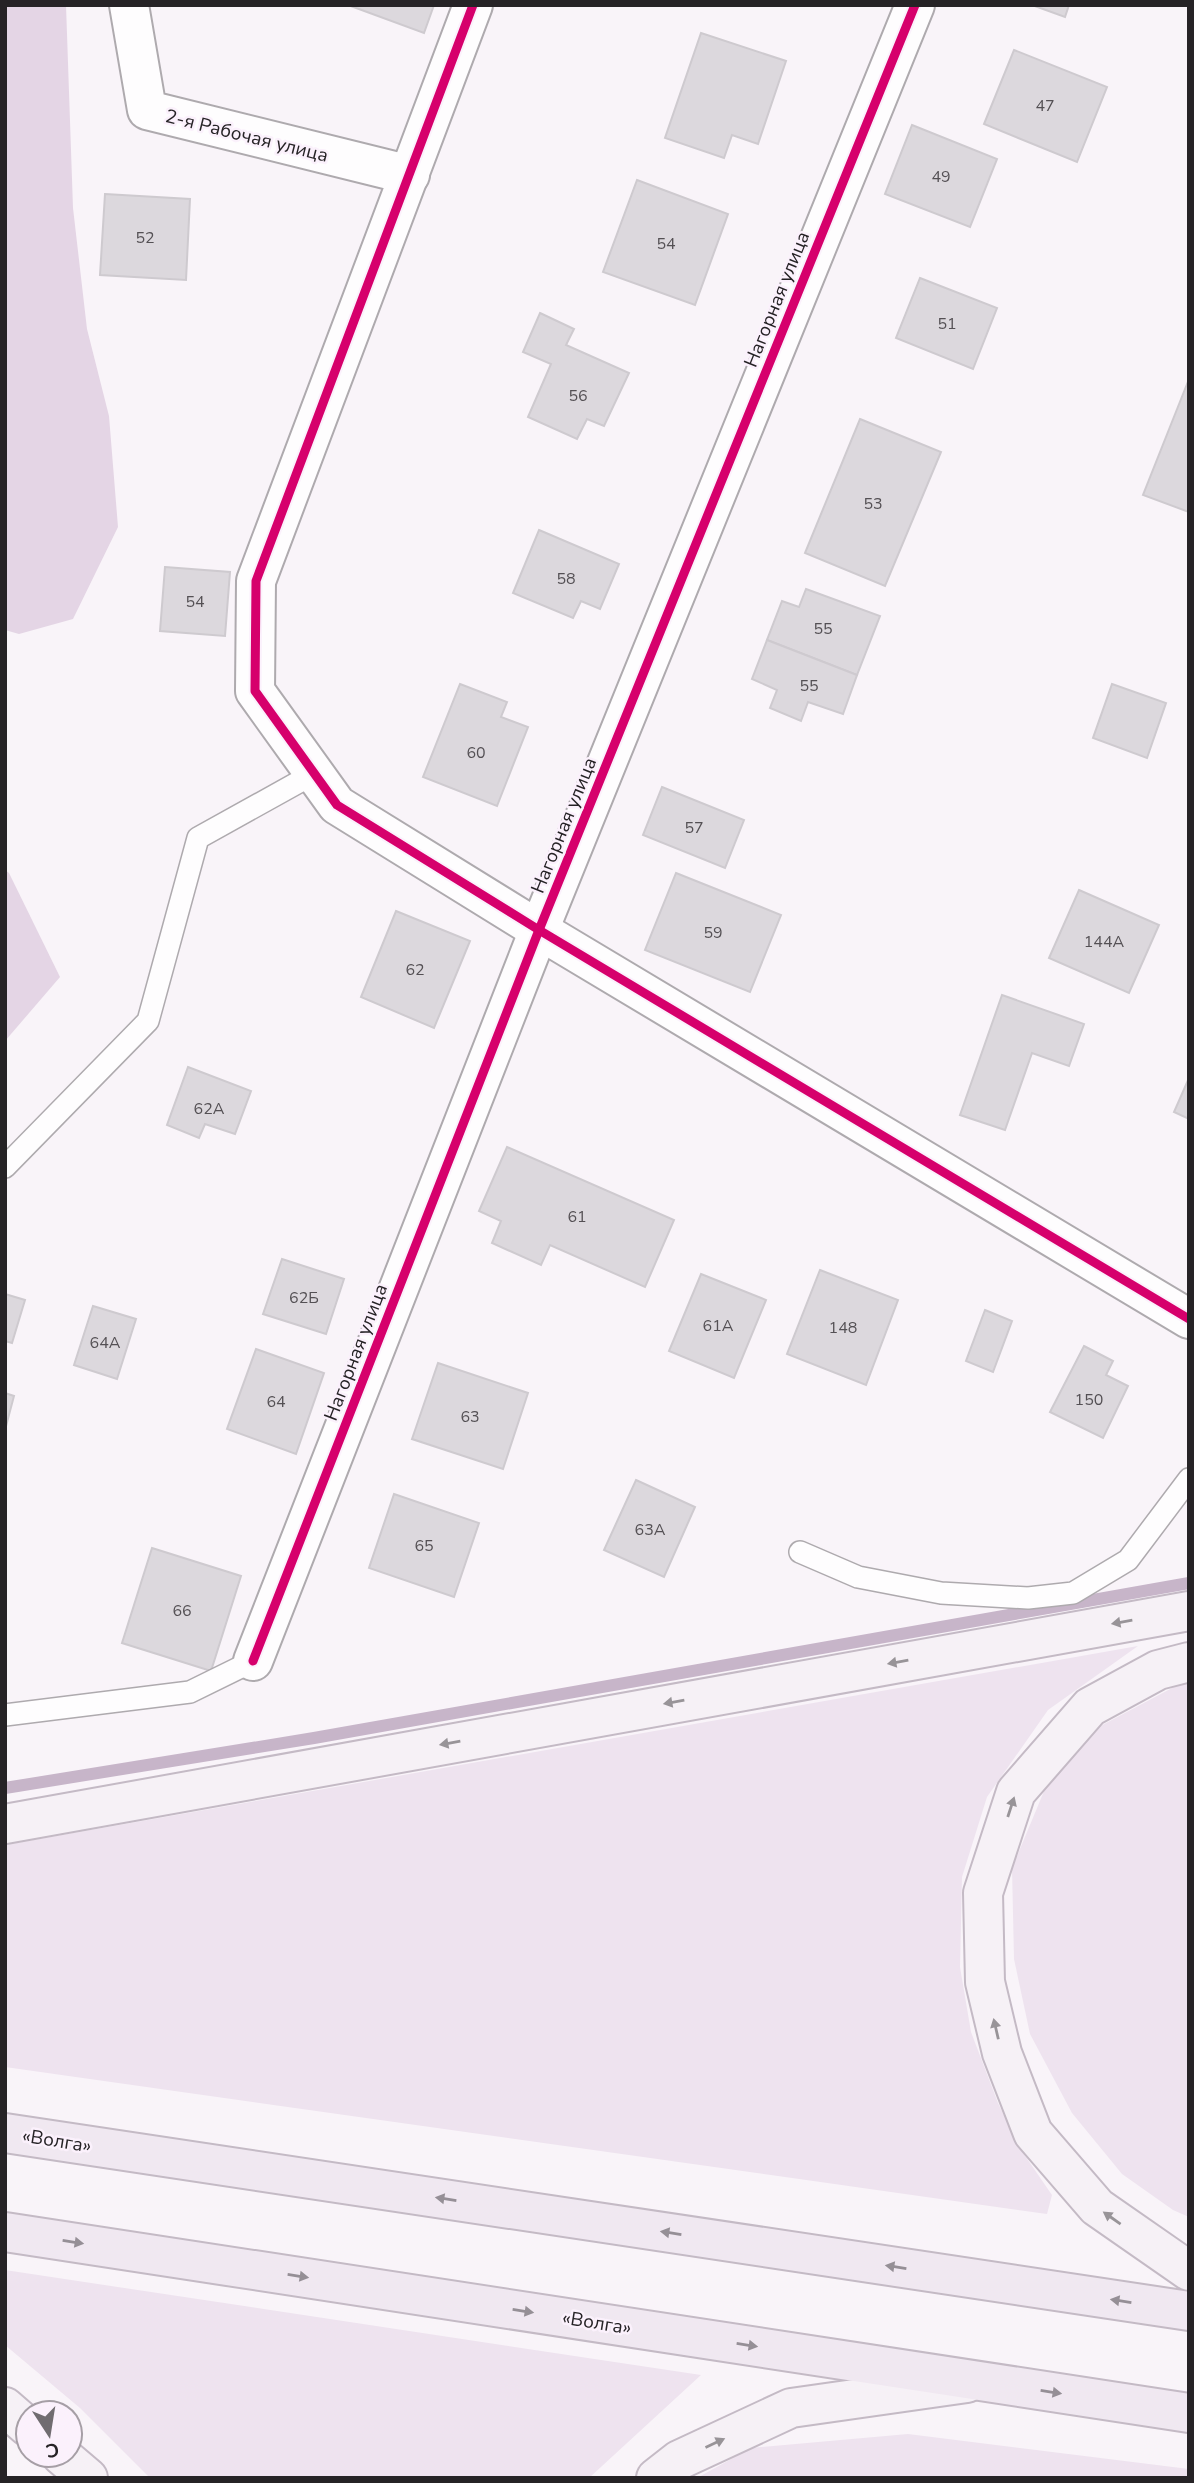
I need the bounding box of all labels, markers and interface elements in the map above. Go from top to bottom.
house number: 47 [1035,95,1055,117]
street label: 2-я Рабочая улица [163,103,331,169]
house number: 49 [931,166,951,188]
house number: 52 [135,227,155,249]
street label: Нагорная улица [738,228,816,371]
house number: 54 [656,233,676,255]
house number: 51 [937,313,957,335]
house number: 56 [568,385,588,407]
house number: 53 [863,493,883,515]
house number: 58 [556,568,576,590]
house number: 54 [185,591,205,613]
house number: 55 [813,618,833,640]
house number: 55 [799,675,819,697]
house number: 60 [466,742,486,764]
street label: Нагорная улица [525,754,603,897]
house number: 57 [684,817,704,839]
house number: 59 [703,922,723,944]
house number: 144А [1084,931,1125,953]
house number: 62 [405,959,425,981]
house number: 62А [194,1098,225,1120]
house number: 61 [567,1206,587,1228]
street label: Нагорная улица [318,1280,394,1424]
house number: 62Б [289,1287,319,1309]
house number: 61А [703,1315,734,1337]
house number: 148 [829,1317,857,1339]
house number: 64А [90,1332,121,1354]
house number: 150 [1075,1389,1103,1411]
house number: 64 [266,1391,286,1413]
house number: 63 [460,1406,480,1428]
house number: 63А [635,1519,666,1541]
house number: 65 [414,1535,434,1557]
house number: 66 [172,1600,192,1622]
one-way arrow [1110,1617,1132,1628]
one-way arrow [886,1657,908,1668]
one-way arrow [663,1697,685,1708]
one-way arrow [439,1738,461,1749]
one-way arrow [1006,1797,1017,1818]
one-way arrow [990,2018,1001,2040]
street label: «Волга» [20,2123,93,2159]
one-way arrow [435,2193,457,2204]
one-way arrow [1103,2211,1121,2225]
one-way arrow [660,2227,682,2238]
one-way arrow [62,2237,84,2248]
one-way arrow [885,2261,907,2272]
one-way arrow [287,2271,309,2282]
one-way arrow [1110,2295,1132,2306]
one-way arrow [512,2305,534,2316]
street label: «Волга» [560,2305,633,2341]
one-way arrow [737,2340,759,2351]
one-way arrow [1040,2386,1062,2397]
north arrow [14,2399,84,2469]
text: С [43,2436,61,2464]
one-way arrow [704,2437,725,2448]

